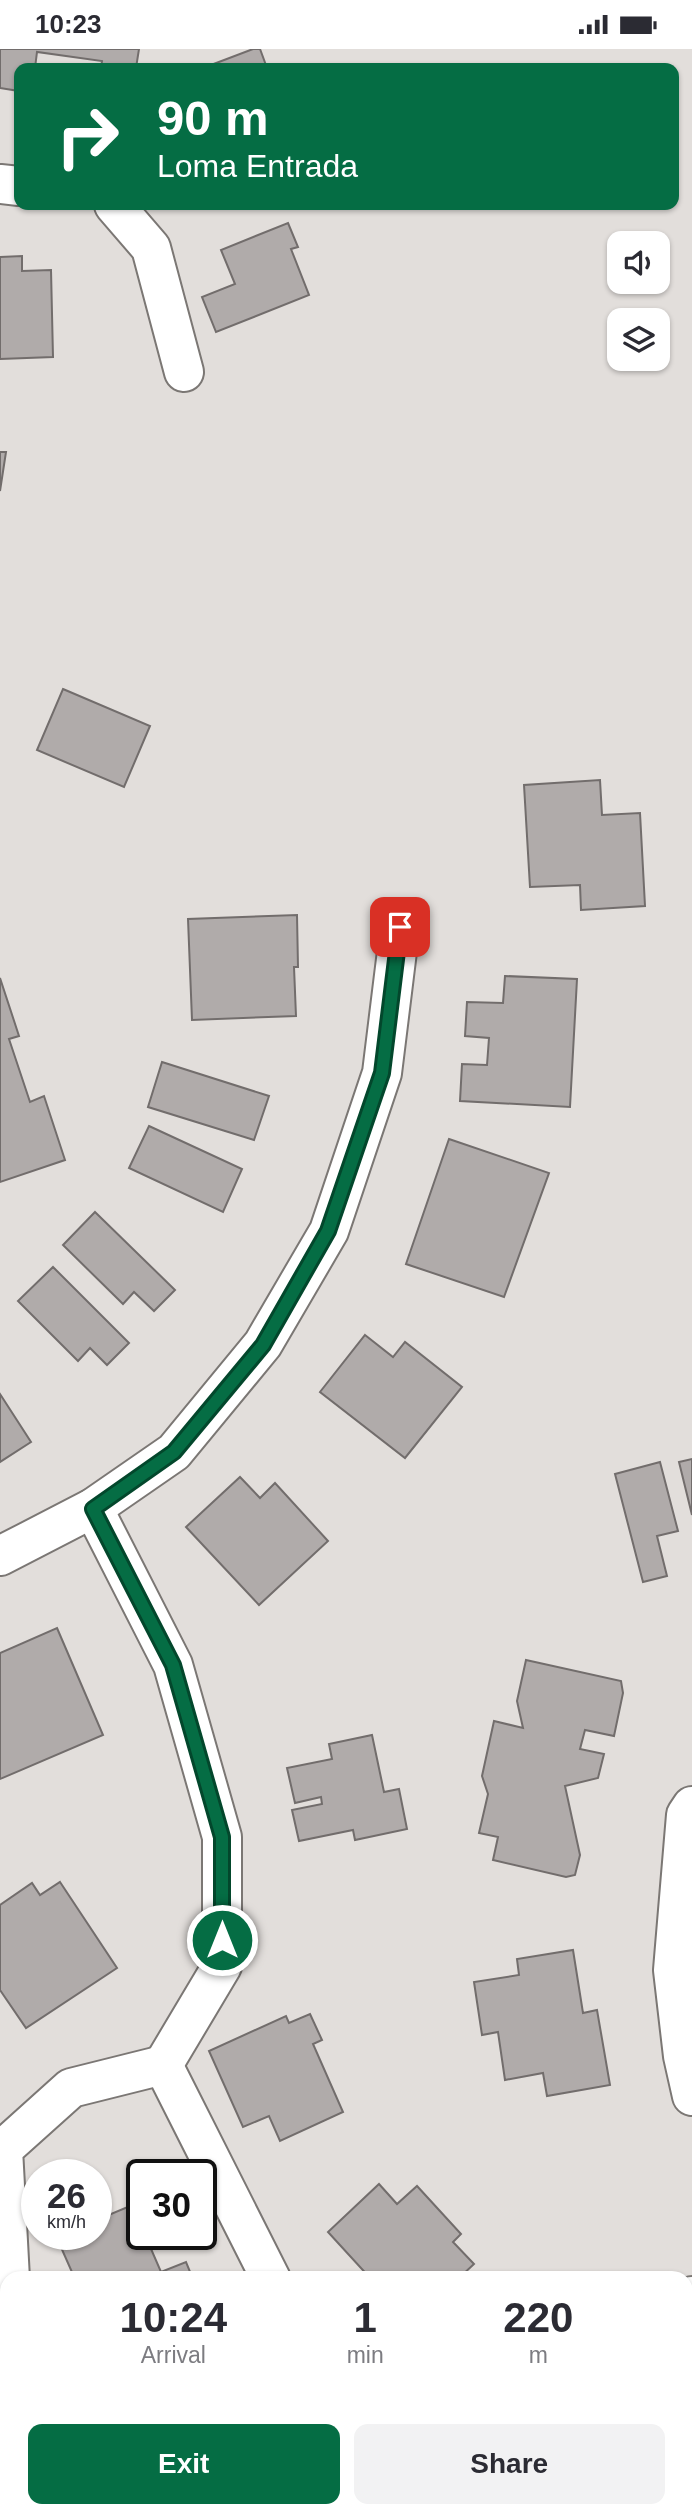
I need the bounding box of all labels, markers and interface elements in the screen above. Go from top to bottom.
text: 10:23 [35,9,102,39]
icon: right [42,91,133,182]
text: 90 m [157,91,269,145]
text: Loma Entrada [157,148,358,184]
map controls [607,231,670,371]
button: sound [607,231,670,294]
button: layers [607,308,670,371]
pin [370,897,430,957]
icon: arrive [381,908,419,946]
position arrow [185,1903,259,1977]
speed limit sign: 30 [126,2159,217,2250]
text: 26 [47,2176,86,2215]
text: km/h [47,2212,86,2232]
text: 10:24 [120,2294,227,2341]
text: 1 [353,2294,377,2341]
text: 220 [503,2294,573,2341]
text: Arrival [141,2342,206,2368]
text: min [347,2342,384,2368]
text: m [529,2342,548,2368]
button: Exit [28,2424,340,2504]
button: Share [354,2424,665,2504]

